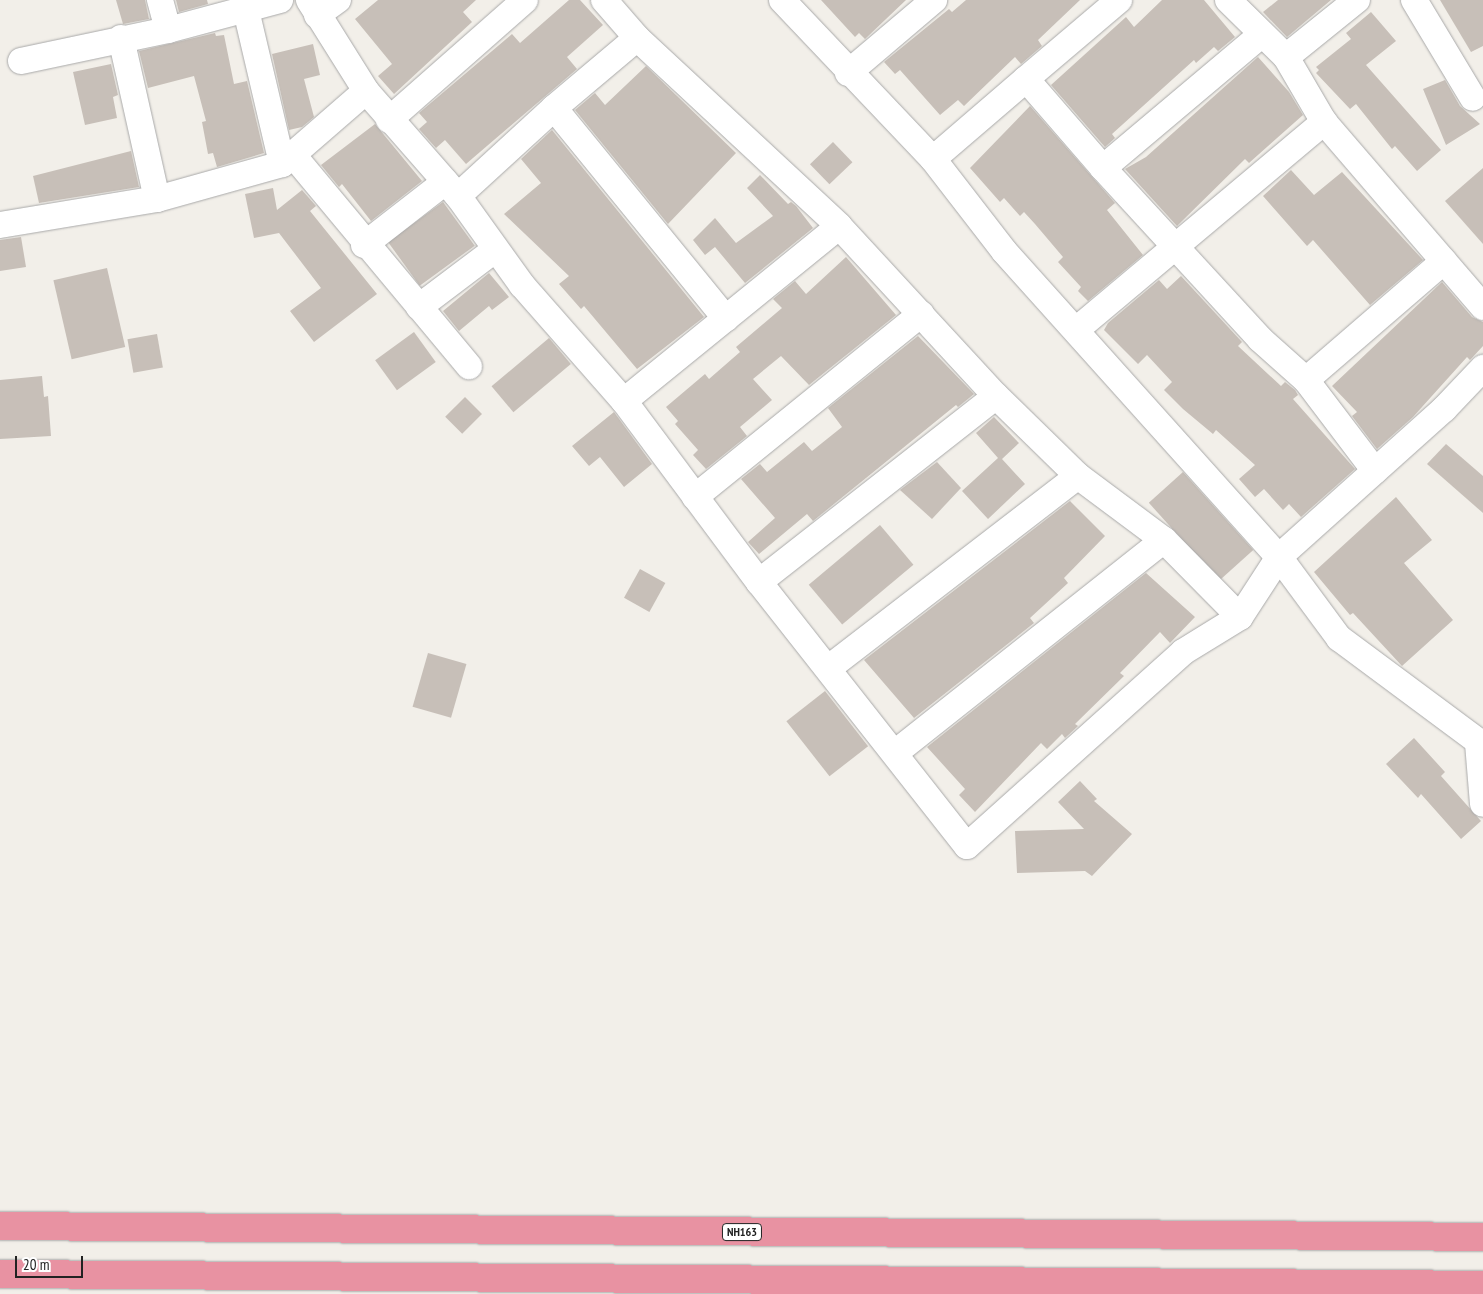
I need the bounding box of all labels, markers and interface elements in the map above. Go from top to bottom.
road number: NH163 [721,1222,763,1242]
scale bar [18,1246,85,1278]
text: 20 m [23,1255,49,1274]

